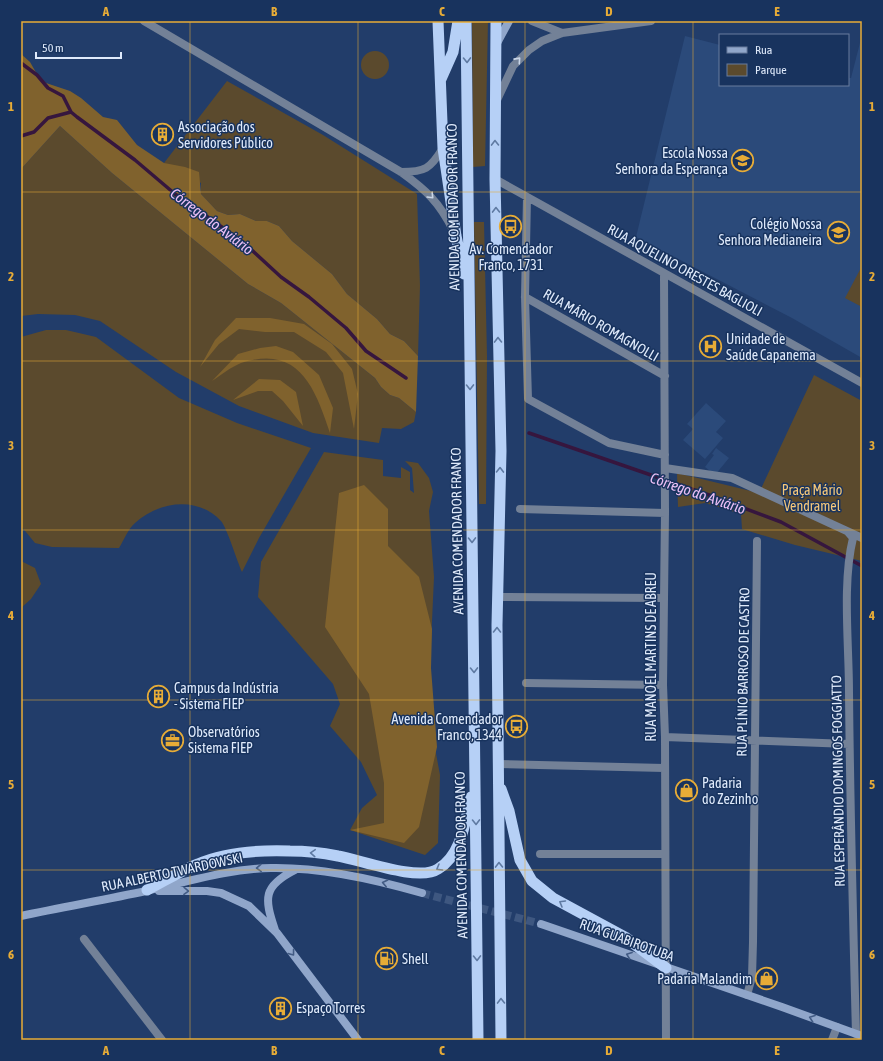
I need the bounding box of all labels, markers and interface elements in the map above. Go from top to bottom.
text: A [102,4,110,19]
text: B [271,4,278,19]
text: C [439,4,445,19]
text: D [605,4,613,19]
text: E [774,4,780,19]
scale bar [36,34,121,60]
legend [719,34,849,86]
text: 50 m [42,41,64,55]
text: Rua [755,43,772,57]
one-way arrow [462,57,471,63]
one-way arrow [514,57,521,65]
text: Parque [755,63,787,77]
text: 1 [8,99,14,114]
text: 1 [869,99,875,114]
place label: Associação dos Servidores Público [178,119,273,151]
building icon: Associação dos Servidores Público [150,122,176,148]
street label: AVENIDA COMENDADOR FRANCO [444,123,462,291]
one-way arrow [491,140,499,146]
place label: Escola Nossa Senhora da Esperança [616,145,728,177]
school or university icon: Escola Nossa Senhora da Esperança [730,148,756,174]
water label: Córrego do Aviário [167,184,257,258]
one-way arrow [427,191,434,199]
one-way arrow [492,207,500,213]
bus stop icon: Av. Comendador Franco, 1731 [498,214,524,240]
place label: Colégio Nossa Senhora Medianeira [719,216,822,248]
school or university icon: Colégio Nossa Senhora Medianeira [825,219,851,245]
street label: RUA AQUELINO ORESTES BAGLIOLI [605,221,765,319]
place label: Av. Comendador Franco, 1731 [469,241,553,273]
text: 2 [8,269,14,284]
text: 2 [869,269,875,284]
street label: RUA MÁRIO ROMAGNOLLI [540,285,662,365]
place label: Unidade de Saúde Capanema [726,331,816,363]
hospital icon: Unidade de Saúde Capanema [697,334,723,360]
one-way arrow [494,337,503,343]
one-way arrow [466,384,474,390]
text: 3 [8,438,14,453]
text: 3 [869,438,875,453]
street label: AVENIDA COMENDADOR FRANCO [448,447,466,615]
one-way arrow [496,467,504,473]
water label: Córrego do Aviário [648,469,748,517]
park label: Praça Mário Vendramel [782,482,842,514]
one-way arrow [468,537,476,543]
street label: RUA MANOEL MARTINS DE ABREU [643,572,659,742]
street label: RUA PLÍNIO BARROSO DE CASTRO [734,587,752,757]
text: 4 [7,608,14,623]
text: 4 [868,608,875,623]
one-way arrow [493,627,501,633]
one-way arrow [470,667,478,673]
street label: RUA ESPERÂNDIO DOMINGOS FOGGIATTO [828,675,848,887]
place label: Campus da Indústria - Sistema FIEP [174,680,279,712]
building icon: Campus da Indústria - Sistema FIEP [146,683,172,709]
place label: Avenida Comendador Franco, 1344 [391,711,503,743]
bus stop icon: Avenida Comendador Franco, 1344 [504,714,530,740]
place label: Observatórios Sistema FIEP [188,724,260,756]
office icon: Observatórios Sistema FIEP [159,727,185,753]
street label: AVENIDA COMENDADOR FRANCO [452,771,470,939]
place label: Padaria do Zezinho [702,775,758,807]
text: 5 [8,777,14,792]
text: 5 [869,777,875,792]
shop icon: Padaria do Zezinho [674,778,700,804]
one-way arrow [471,819,480,825]
one-way arrow [310,848,316,857]
street label: RUA ALBERTO TWARDOWSKI [100,849,244,895]
one-way arrow [495,862,503,868]
one-way arrow [436,863,443,870]
one-way arrow [256,864,262,873]
one-way arrow [381,879,388,888]
one-way arrow [183,887,189,895]
one-way arrow [559,901,566,908]
street label: RUA GUABIROTUBA [578,915,677,965]
fuel station icon: Shell [373,946,399,972]
text: 6 [8,947,14,962]
text: 6 [869,947,875,962]
one-way arrow [287,948,294,955]
place label: Shell [402,951,429,967]
one-way arrow [626,951,633,960]
one-way arrow [473,955,481,961]
shop icon: Padaria Malandim [754,966,780,992]
place label: Padaria Malandim [657,971,752,987]
building icon: Espaço Torres [267,995,293,1021]
one-way arrow [496,998,505,1004]
place label: Espaço Torres [296,1000,365,1016]
one-way arrow [809,1014,816,1022]
text: A [102,1043,110,1058]
text: B [271,1043,278,1058]
text: C [439,1043,445,1058]
text: D [605,1043,613,1058]
text: E [774,1043,780,1058]

